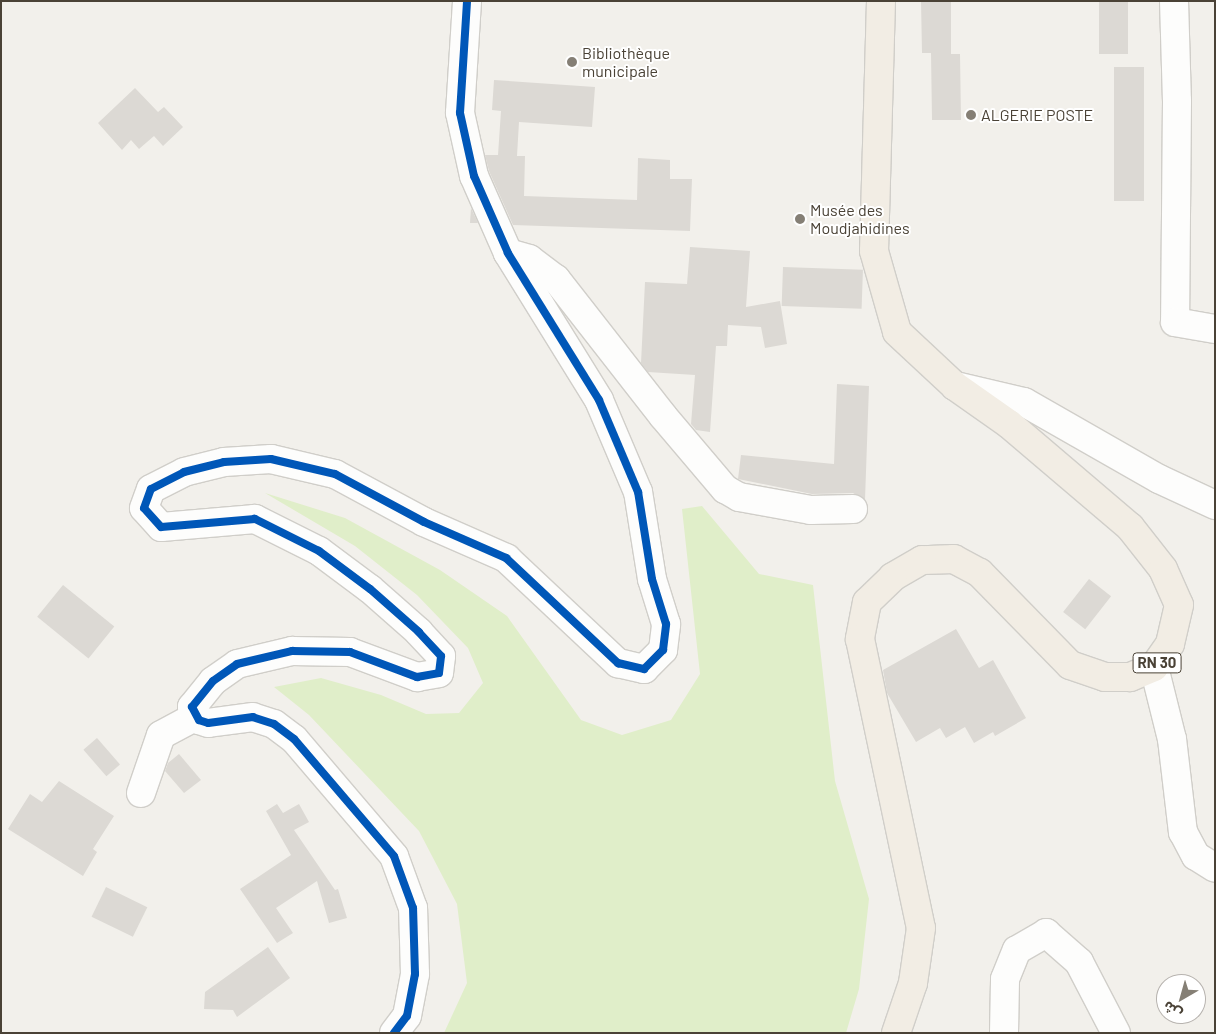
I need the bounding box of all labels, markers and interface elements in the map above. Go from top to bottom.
place label: Bibliothèque municipale [582,43,670,81]
marker: Bibliothèque municipale [566,56,578,68]
place label: ALGERIE POSTE [981,105,1093,125]
marker: ALGERIE POSTE [965,109,977,121]
place label: Musée des Moudjahidines [810,200,910,238]
marker: Musée des Moudjahidines [794,213,806,225]
road number: RN 30 [1132,650,1182,676]
north arrow [1156,974,1206,1024]
text: ش [1159,998,1185,1023]

